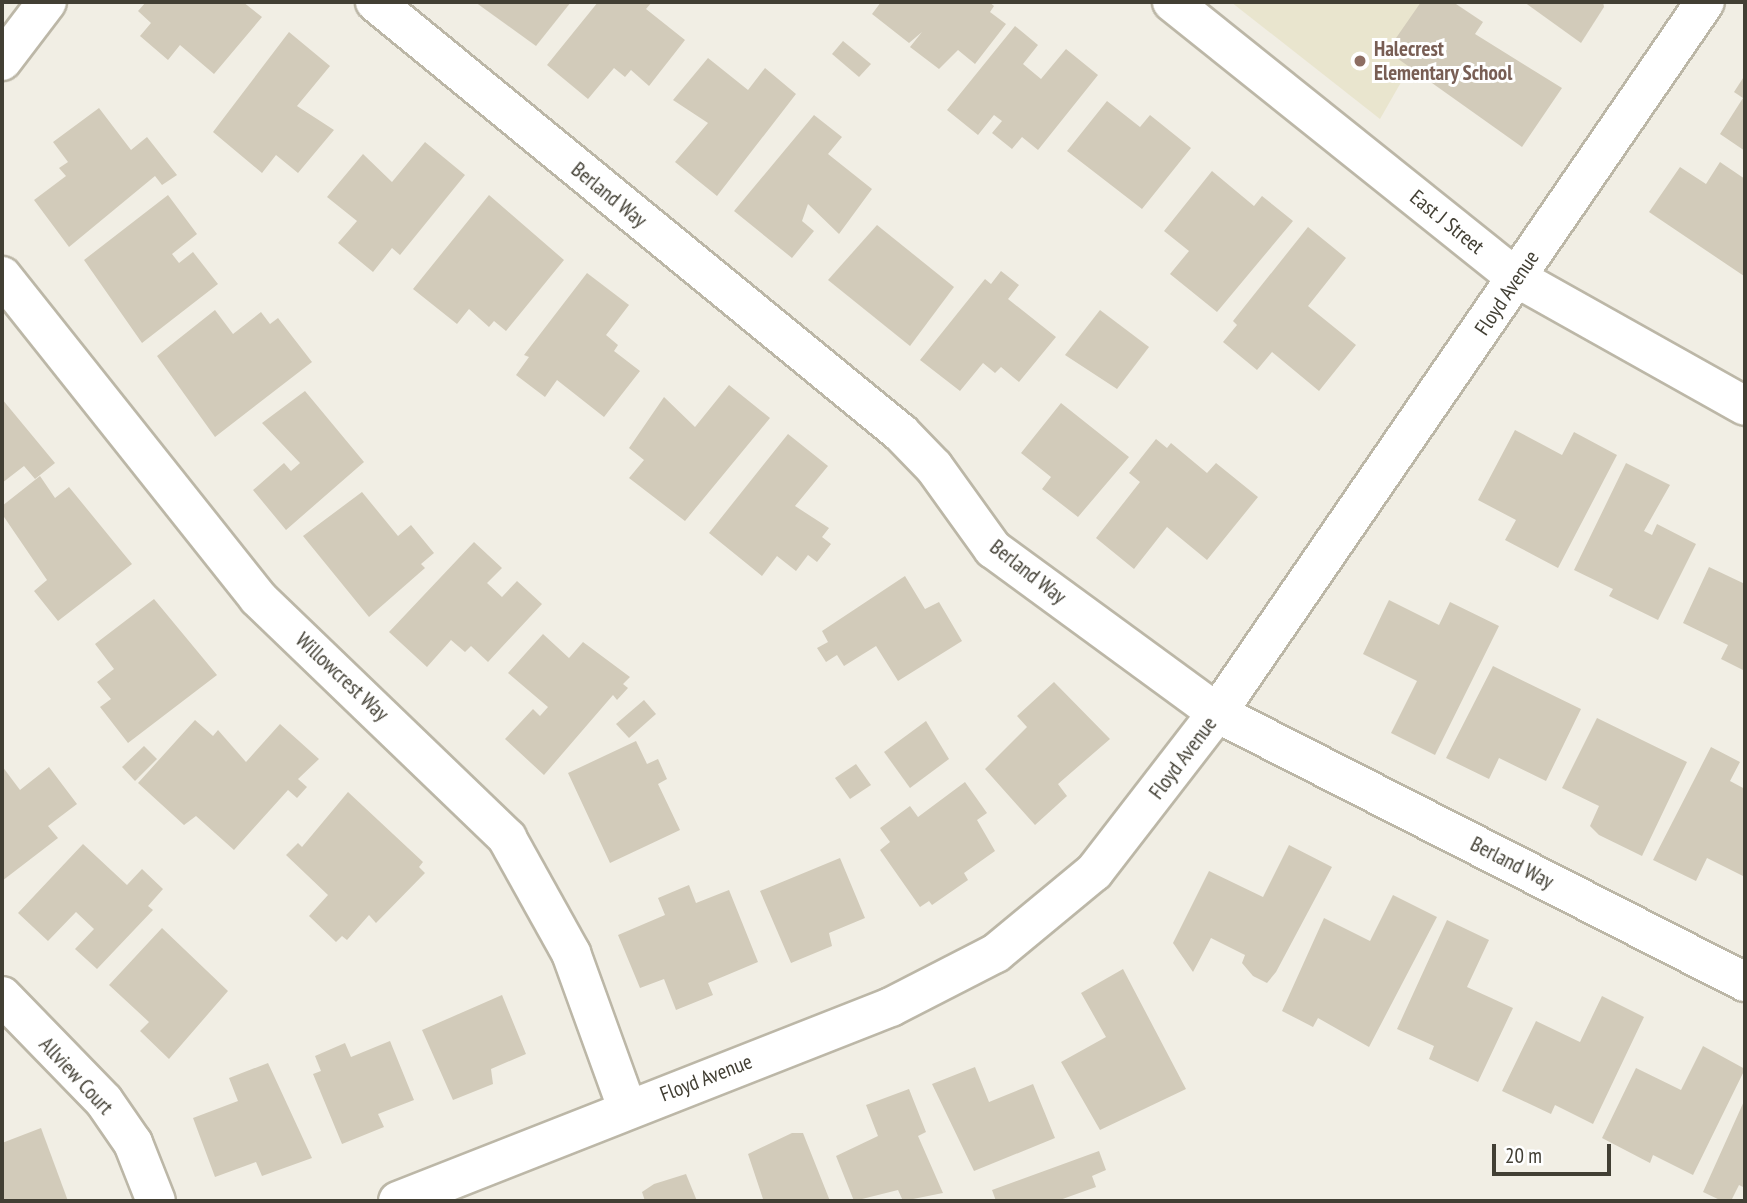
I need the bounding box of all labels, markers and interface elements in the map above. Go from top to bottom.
place label: Halecrest Elementary School [1374,36,1513,86]
marker: Halecrest Elementary School [1352,53,1368,69]
street label: Berland Way [566,157,652,233]
street label: East J Street [1405,185,1489,259]
street label: Floyd Avenue [1469,246,1545,340]
street label: Berland Way [985,534,1071,610]
street label: Willowcrest Way [290,627,394,727]
street label: Floyd Avenue [1144,712,1222,804]
street label: Berland Way [1466,831,1558,895]
street label: Allview Court [34,1032,118,1120]
street label: Floyd Avenue [656,1049,756,1107]
scale bar [1495,1130,1614,1174]
text: 20 m [1505,1142,1542,1169]

